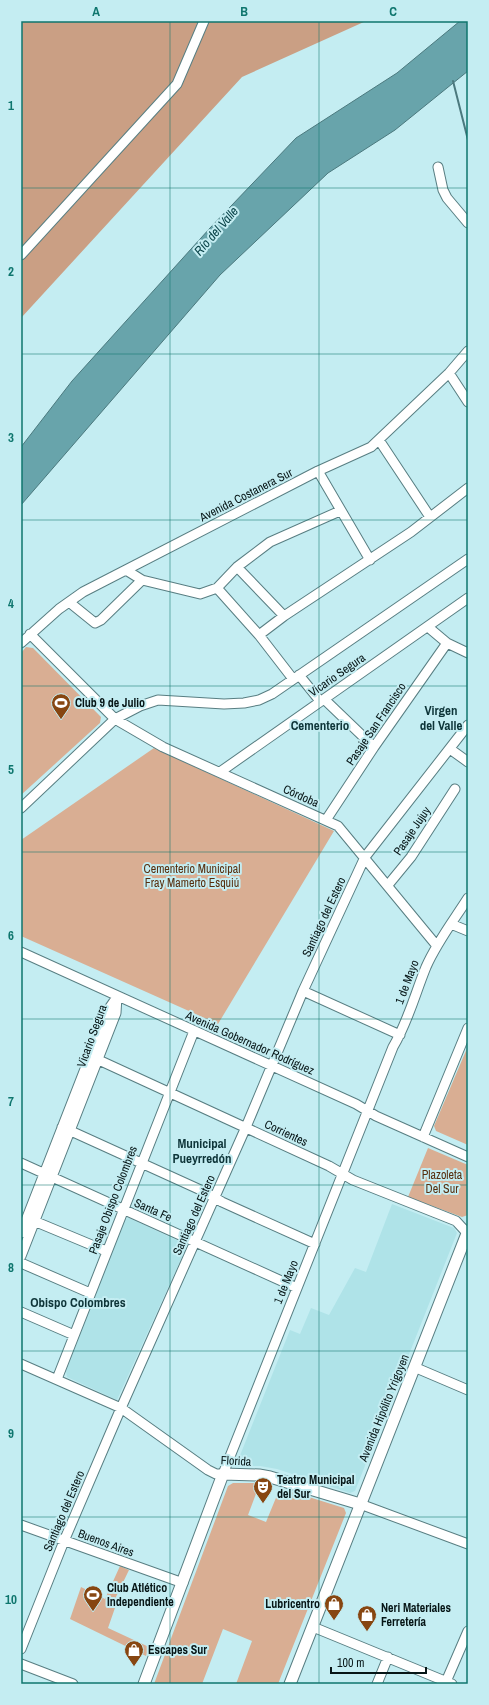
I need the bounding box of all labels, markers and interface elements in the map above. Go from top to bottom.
text: A [92,3,100,20]
text: B [240,3,248,20]
text: C [389,3,397,20]
text: 1 [8,97,14,114]
water label: Río del Valle [190,203,242,259]
text: 2 [8,263,14,280]
text: 3 [8,429,14,446]
street label: Avenida Costanera Sur [196,464,296,526]
text: 4 [8,595,14,612]
street label: Vicario Segura [306,649,369,700]
street label: Pasaje San Francisco [342,680,410,768]
sports icon: Club 9 de Julio [50,692,72,720]
place label: Club 9 de Julio [75,695,145,711]
district label: Virgen del Valle [420,702,462,734]
district label: Cementerio [291,717,349,734]
text: 5 [8,761,14,778]
street label: Córdoba [281,781,322,811]
street label: Pasaje Jujuy [390,803,434,859]
park label: Cementerio Municipal Fray Mamerto Esquiú [144,861,240,891]
street label: Santiago del Estero [298,874,350,960]
text: 6 [8,927,14,944]
street label: 1 de Mayo [391,958,423,1006]
street label: Vicario Segura [73,1002,111,1070]
street label: Avenida Gobernador Rodríguez [182,1007,317,1079]
text: 7 [8,1093,14,1110]
street label: Corrientes [262,1116,310,1150]
district label: Municipal Pueyrredón [172,1135,232,1167]
street label: Pasaje Obispo Colombres [85,1143,141,1256]
park label: Plazoleta Del Sur [422,1167,463,1197]
street label: Santiago del Estero [169,1172,219,1258]
street label: Santa Fe [132,1195,174,1225]
street label: 1 de Mayo [270,1258,302,1306]
text: 8 [8,1259,14,1276]
district label: Obispo Colombres [30,1294,126,1311]
street label: Avenida Hipólito Yrigoyen [355,1352,413,1465]
text: 9 [8,1425,14,1442]
street label: Florida [220,1452,252,1470]
street label: Santiago del Estero [40,1468,88,1554]
place label: Teatro Municipal del Sur [277,1472,355,1502]
theatre icon: Teatro Municipal del Sur [252,1476,274,1504]
street label: Buenos Aires [76,1525,136,1561]
place label: Club Atlético Independiente [107,1580,174,1610]
sports icon: Club Atlético Independiente [82,1584,104,1612]
text: 10 [5,1591,17,1608]
shop icon: Lubricentro [323,1593,345,1621]
place label: Lubricentro [265,1596,320,1612]
place label: Neri Materiales Ferretería [381,1600,452,1630]
shop icon: Neri Materiales Ferretería [356,1604,378,1632]
shop icon: Escapes Sur [123,1639,145,1667]
place label: Escapes Sur [148,1642,207,1658]
scale bar [331,1649,426,1675]
text: 100 m [337,1655,364,1671]

